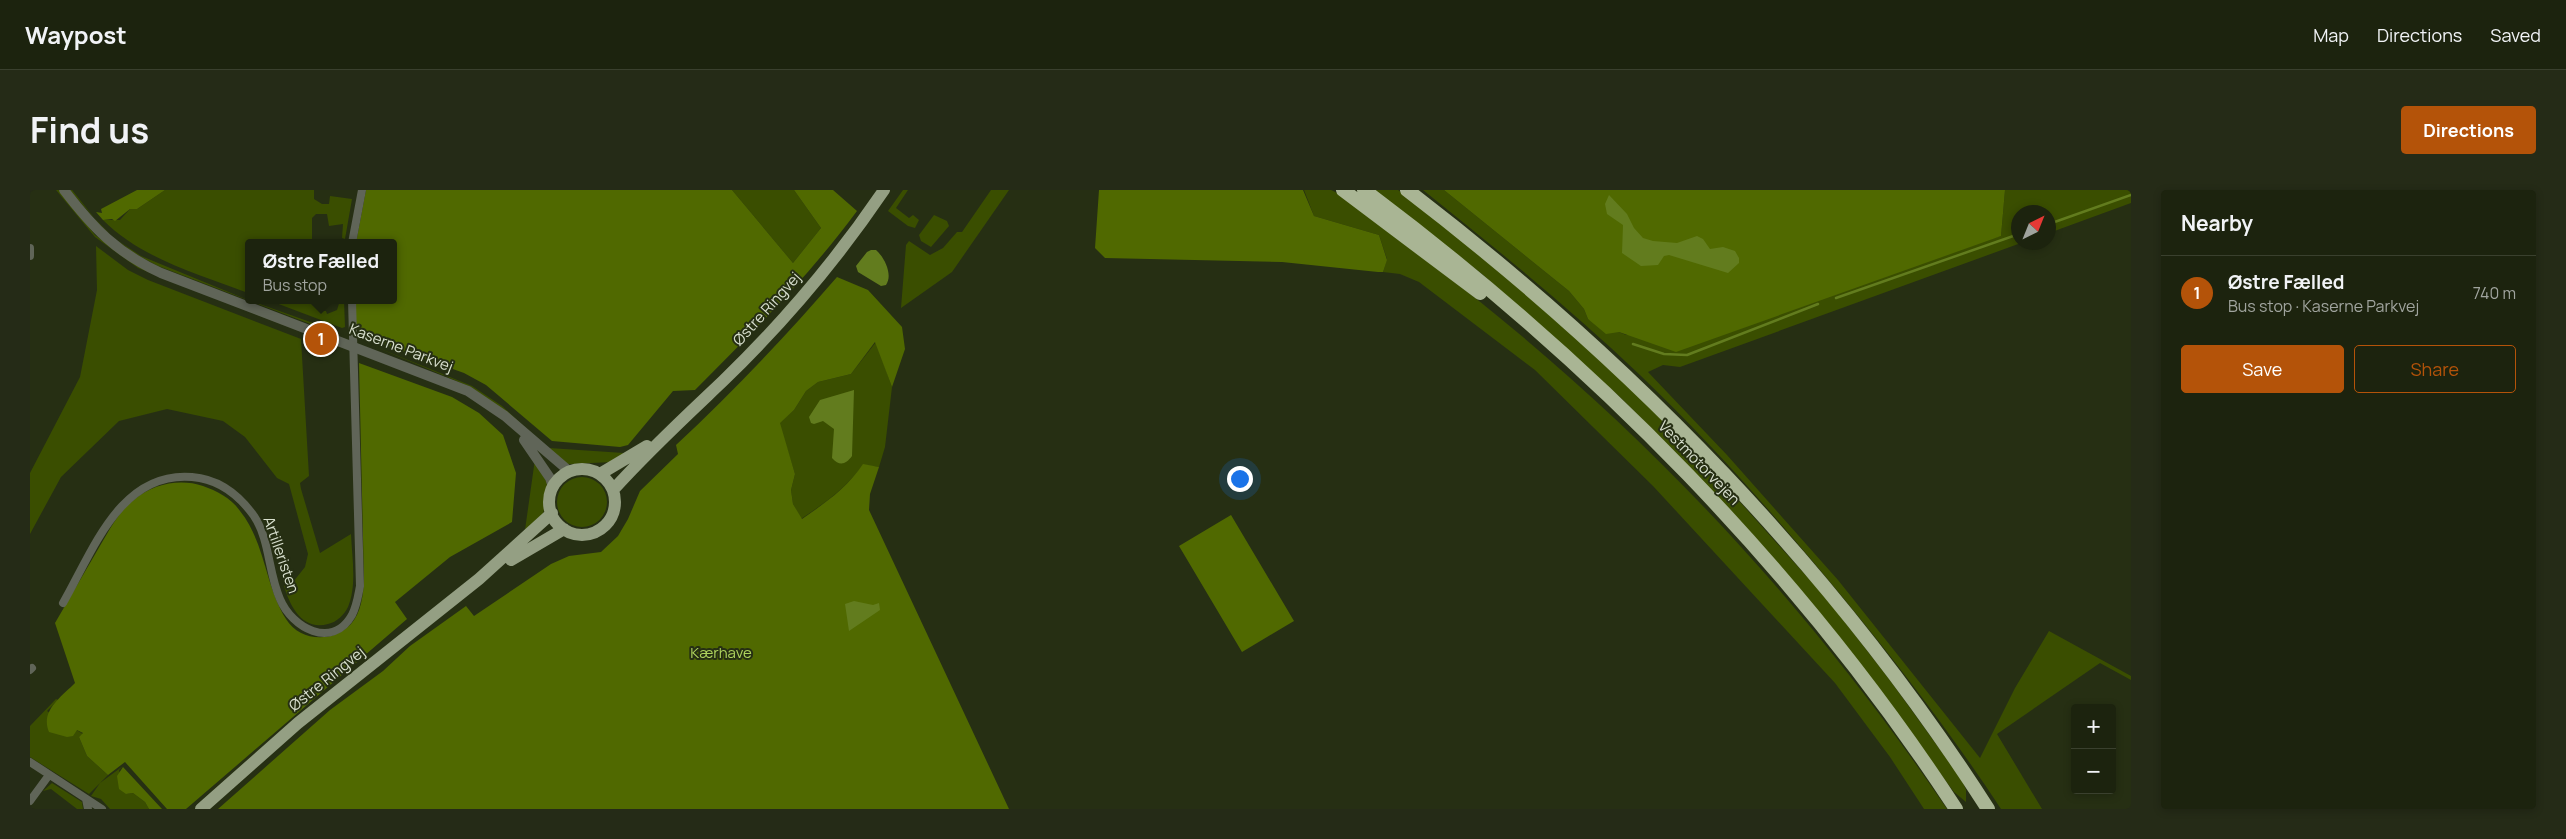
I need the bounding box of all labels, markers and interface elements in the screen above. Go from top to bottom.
text: Waypost [25,18,127,51]
text: Map [2313,23,2349,47]
text: Directions [2377,23,2462,47]
text: Saved [2490,23,2541,47]
text: Find us [30,106,149,154]
button: Directions [2401,106,2536,154]
north arrow [2011,205,2056,250]
text: Nearby [2181,209,2253,237]
popup [245,239,397,304]
text: Østre Fælled [263,248,379,274]
street label: Østre Ringvej [728,267,805,350]
text: Østre Fælled [2228,269,2345,295]
text: Bus stop [263,274,327,296]
text: 1 [2193,282,2201,304]
text: 740 m [2473,282,2516,304]
text: Bus stop · Kaserne Parkvej [2228,295,2419,317]
street label: Kaserne Parkvej [346,318,456,377]
pin: 1 [305,320,337,358]
button: Save [2181,345,2344,393]
button: Share [2354,345,2516,393]
street label: Vestmotorvejen [1654,416,1745,509]
your location [1227,466,1253,492]
street label: Artilleristen [258,514,304,596]
street label: Østre Ringvej [284,641,369,716]
park label: Kærhave [690,642,752,663]
map controls [2071,704,2116,794]
button: + [2071,704,2116,749]
button: − [2071,749,2116,794]

